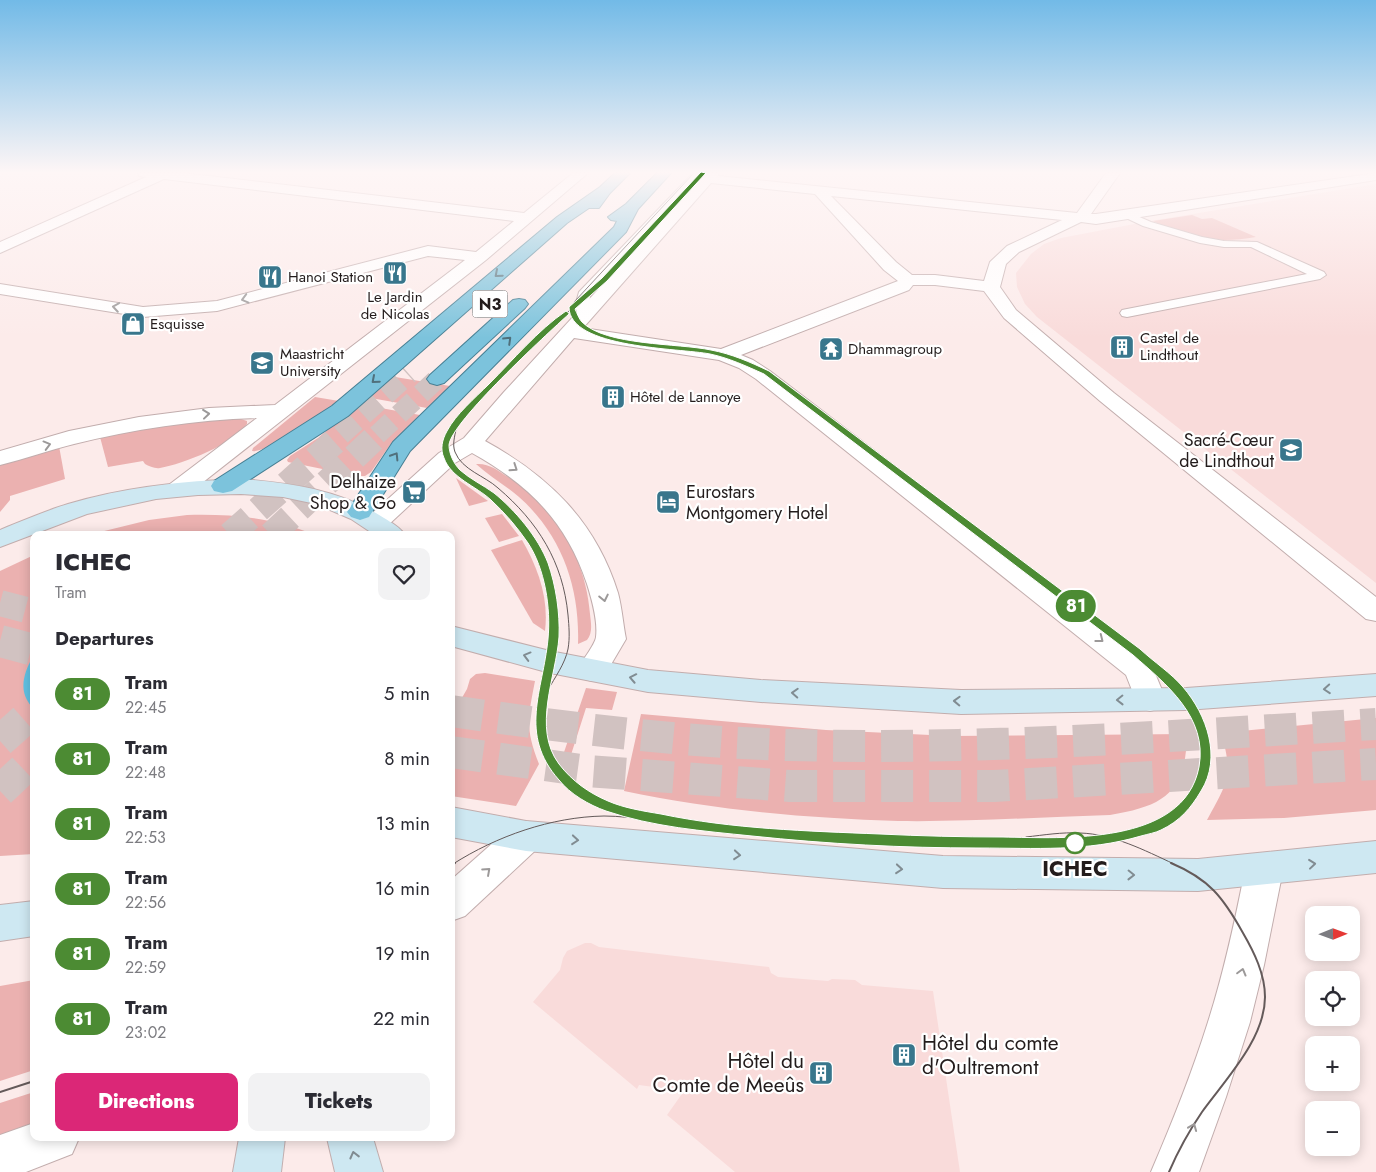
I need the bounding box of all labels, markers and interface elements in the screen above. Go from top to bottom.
restaurant icon: Le Jardin de Nicolas [382,260,408,286]
restaurant icon: Hanoi Station [257,264,283,290]
place label: Hanoi Station [288,266,373,288]
one-way arrow [495,269,504,278]
place label: Le Jardin de Nicolas [361,286,429,325]
road number: N3 [472,290,508,318]
one-way arrow [241,293,249,303]
one-way arrow [111,303,120,313]
shop icon: Esquisse [120,311,146,337]
place label: Esquisse [150,313,205,335]
place label: Castel de Lindthout [1140,327,1199,366]
building icon: Castel de Lindthout [1109,334,1135,360]
one-way arrow [503,336,512,345]
temple icon: Dhammagroup [818,336,844,362]
place label: Dhammagroup [848,338,942,360]
place label: Maastricht University [280,343,344,382]
school or university icon: Maastricht University [249,350,275,376]
one-way arrow [372,374,381,383]
building icon: Hôtel de Lannoye [600,384,626,410]
place label: Hôtel de Lannoye [630,386,741,408]
one-way arrow [202,409,210,420]
place label: Sacré-Cœur de Lindthout [1179,427,1275,474]
school or university icon: Sacré-Cœur de Lindthout [1278,437,1304,463]
one-way arrow [42,440,50,450]
one-way arrow [389,452,399,461]
one-way arrow [508,462,518,471]
place label: Delhaize Shop & Go [310,469,396,516]
supermarket icon: Delhaize Shop & Go [401,479,427,505]
place label: Eurostars Montgomery Hotel [686,479,828,526]
hotel icon: Eurostars Montgomery Hotel [655,489,681,515]
text: ICHEC [55,544,131,579]
button: heart [378,548,430,600]
text: Tram [55,581,87,604]
line badge: 81 [1054,590,1098,622]
text: 81 [1066,593,1086,619]
one-way arrow [598,594,609,603]
text: Departures [55,625,154,652]
one-way arrow [1094,633,1103,641]
one-way arrow [523,651,532,661]
text: Tram [125,669,168,696]
one-way arrow [629,673,638,683]
text: 5 min [384,680,430,707]
text: 81 [72,681,93,707]
one-way arrow [1323,683,1331,694]
one-way arrow [791,688,799,699]
one-way arrow [1116,695,1124,705]
text: 22:45 [125,696,166,719]
one-way arrow [953,696,961,707]
text: Tram [125,734,168,761]
text: 8 min [384,745,430,772]
text: 81 [72,746,93,772]
text: 22:48 [125,761,166,784]
text: Tram [125,799,168,826]
text: 13 min [376,810,430,837]
text: 81 [72,811,93,837]
text: 22:53 [125,826,166,849]
marker: ICHEC [1064,832,1086,854]
one-way arrow [571,835,579,846]
one-way arrow [733,849,741,860]
place label: ICHEC [1042,854,1108,884]
one-way arrow [1309,859,1317,870]
one-way arrow [895,863,903,874]
text: Tram [125,864,168,891]
one-way arrow [482,868,491,877]
one-way arrow [1127,870,1135,881]
text: 16 min [375,875,430,902]
text: 81 [72,876,93,902]
text: 22:56 [125,891,166,914]
north arrow [1305,906,1360,961]
map controls [1305,906,1360,1156]
text: Tram [125,929,168,956]
text: 19 min [375,940,430,967]
text: 81 [72,941,93,967]
text: 22:59 [125,956,166,979]
one-way arrow [1236,967,1247,976]
button: locate [1305,971,1360,1026]
text: Tram [125,994,168,1021]
text: 22 min [373,1005,430,1032]
text: 81 [72,1006,93,1032]
text: 23:02 [125,1021,166,1044]
place label: Hôtel du comte d'Oultremont [922,1028,1059,1082]
button: + [1305,1036,1360,1091]
building icon: Hôtel du comte d'Oultremont [891,1042,917,1068]
place label: Hôtel du Comte de Meeûs [652,1046,804,1100]
building icon: Hôtel du Comte de Meeûs [808,1060,834,1086]
button: Directions [55,1073,238,1131]
button: Tickets [248,1073,430,1131]
button: − [1305,1101,1360,1156]
one-way arrow [1187,1123,1197,1132]
one-way arrow [350,1151,360,1159]

